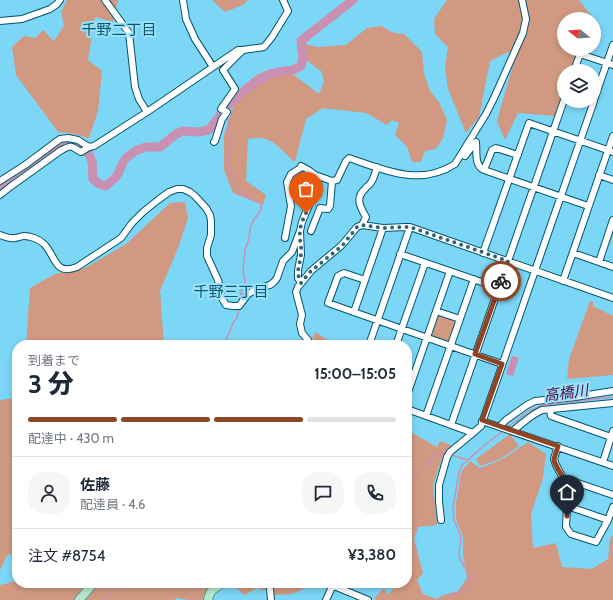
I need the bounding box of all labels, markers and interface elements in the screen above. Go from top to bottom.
north arrow [557,12,601,56]
map controls [557,12,601,108]
district label: 千野二丁目 [81,21,157,39]
button: layers [557,64,601,108]
pin [289,172,323,213]
icon: bag [295,178,317,200]
courier [481,261,521,301]
icon: bike [490,270,512,292]
district label: 千野三丁目 [193,283,269,301]
text: 到着まで [28,352,80,368]
text: 15:00–15:05 [314,365,396,383]
text: 3 分 [28,368,74,400]
water label: 高橋川 [542,381,592,405]
text: 配達中 · 430 m [28,430,114,446]
button: person [28,472,70,514]
button: chat [302,472,344,514]
button: phone [354,472,396,514]
pin [550,475,584,516]
text: 佐藤 [80,476,110,494]
icon: home [556,481,578,503]
text: 配達員 · 4.6 [80,496,145,512]
text: ¥3,380 [348,546,396,564]
text: 注文 #8754 [28,547,105,565]

